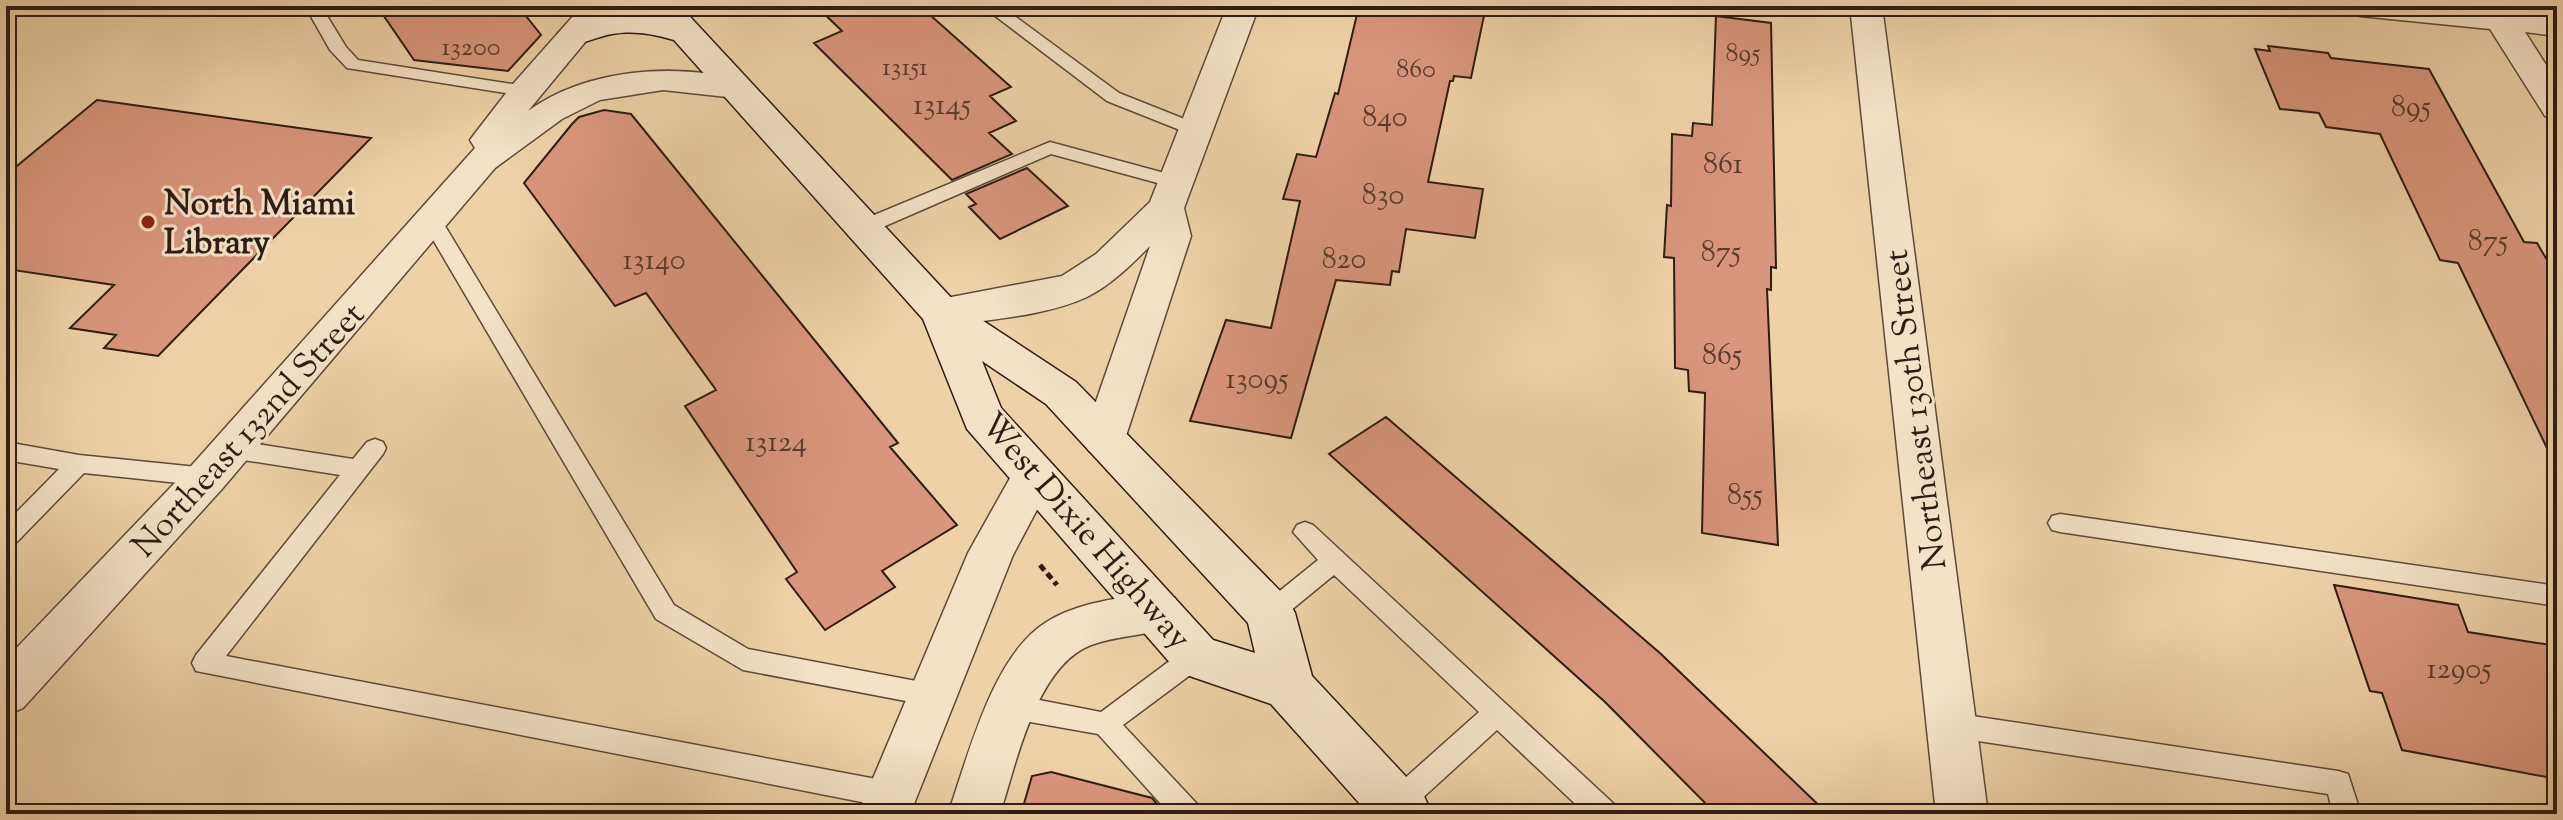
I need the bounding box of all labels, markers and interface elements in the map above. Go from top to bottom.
house number: 13200 [441,30,501,67]
house number: 895 [1726,36,1760,73]
house number: 13151 [882,50,928,87]
house number: 860 [1396,52,1436,89]
house number: 13145 [913,85,971,128]
house number: 895 [2391,87,2431,130]
house number: 840 [1362,97,1408,140]
house number: 861 [1703,144,1743,187]
house number: 830 [1362,175,1404,218]
place label: North Miami Library [164,181,356,269]
marker: North Miami Library [139,213,157,231]
house number: 875 [2468,221,2508,264]
house number: 875 [1701,232,1741,275]
house number: 820 [1322,239,1366,282]
house number: 13140 [622,240,686,283]
street label: Northeast 130th Street [1873,246,1961,573]
street label: Northeast 132nd Street [122,293,378,570]
house number: 865 [1702,335,1742,378]
house number: 13095 [1225,359,1289,402]
street label: West Dixie Highway [967,403,1201,662]
house number: 13124 [745,422,807,465]
house number: 855 [1727,475,1763,518]
house number: 12905 [2427,649,2491,692]

